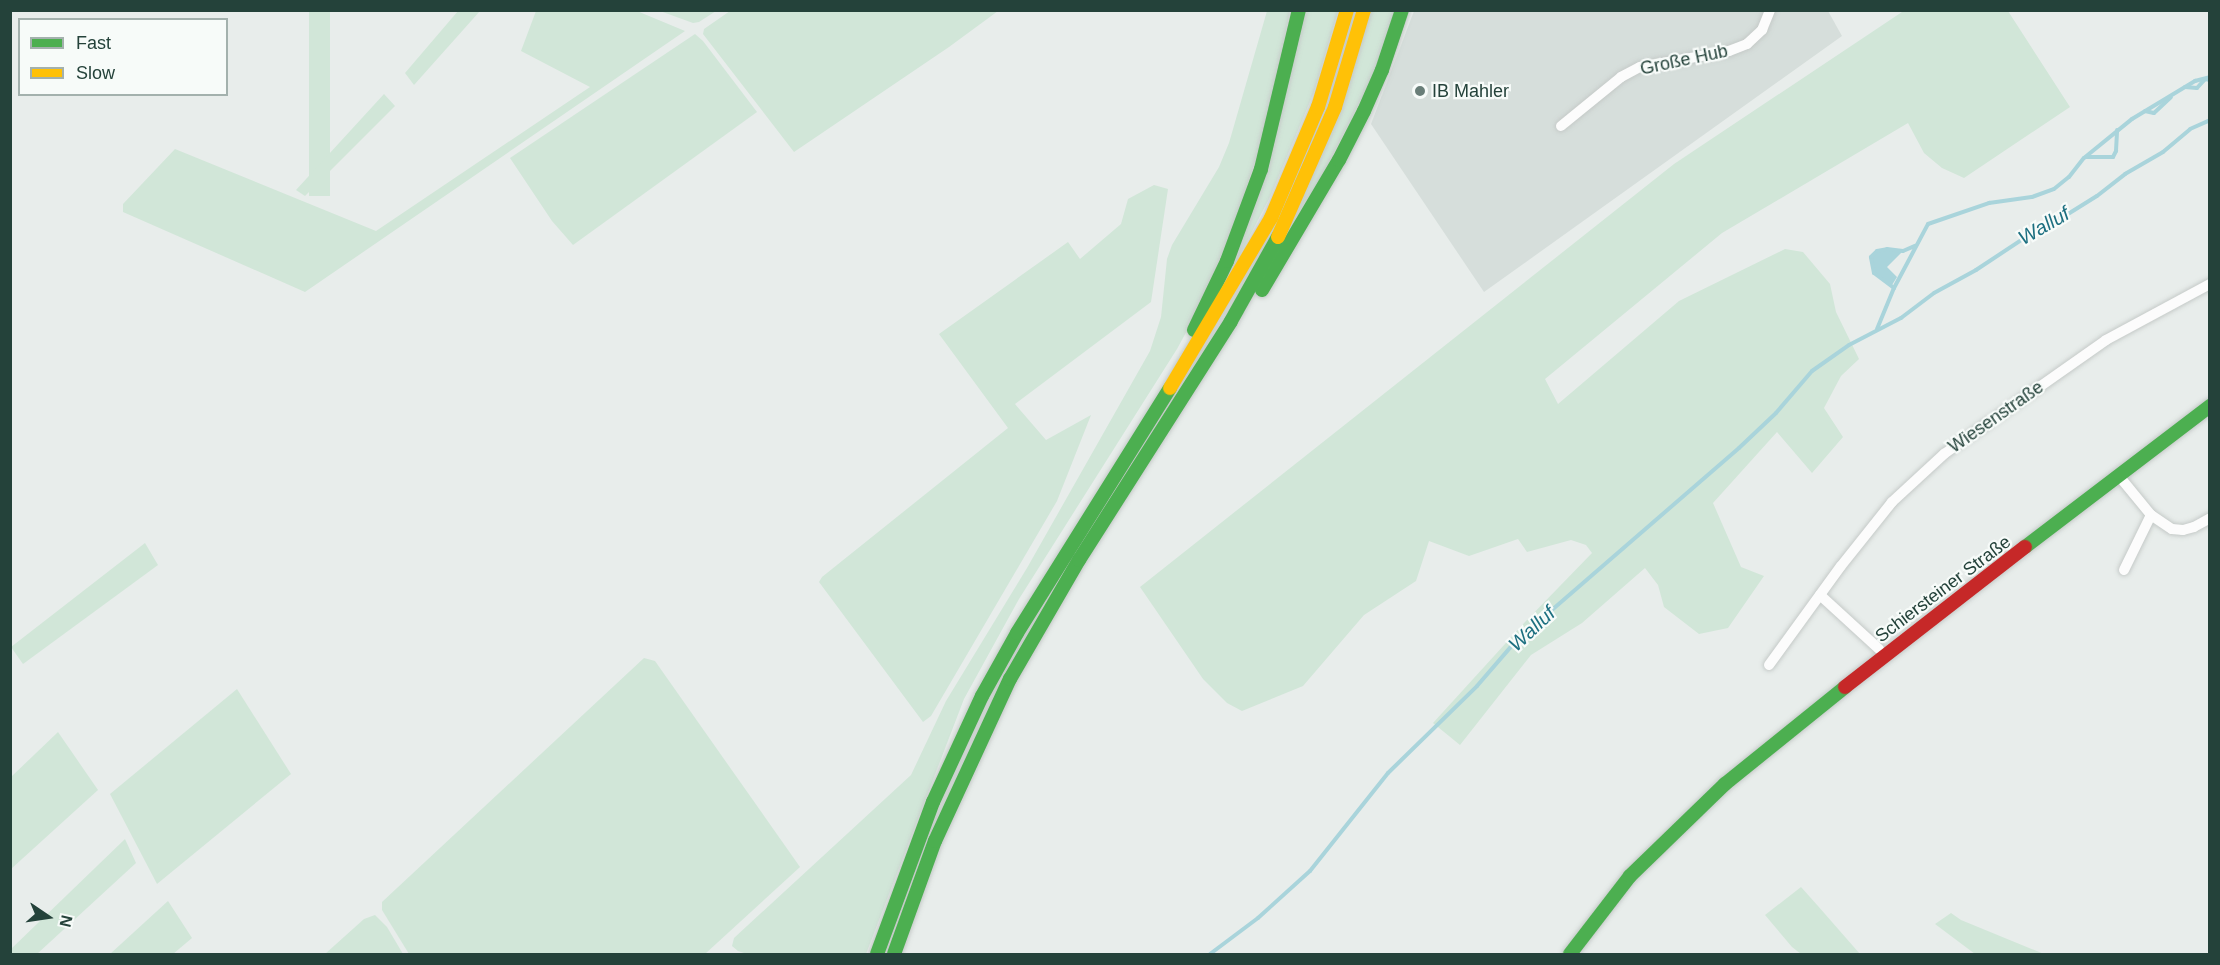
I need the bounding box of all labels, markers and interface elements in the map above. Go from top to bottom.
legend [18,18,228,96]
text: Fast [76,33,111,53]
street label: Große Hub [1638,40,1730,80]
text: Slow [76,63,115,83]
place label: IB Mahler [1432,80,1509,102]
marker: IB Mahler [1413,84,1427,98]
water label: Walluf [2014,202,2074,250]
street label: Wiesenstraße [1944,376,2048,458]
street label: Schiersteiner Straße [1871,531,2015,647]
water label: Walluf [1504,601,1560,657]
north arrow [18,887,78,947]
text: N [56,914,76,929]

